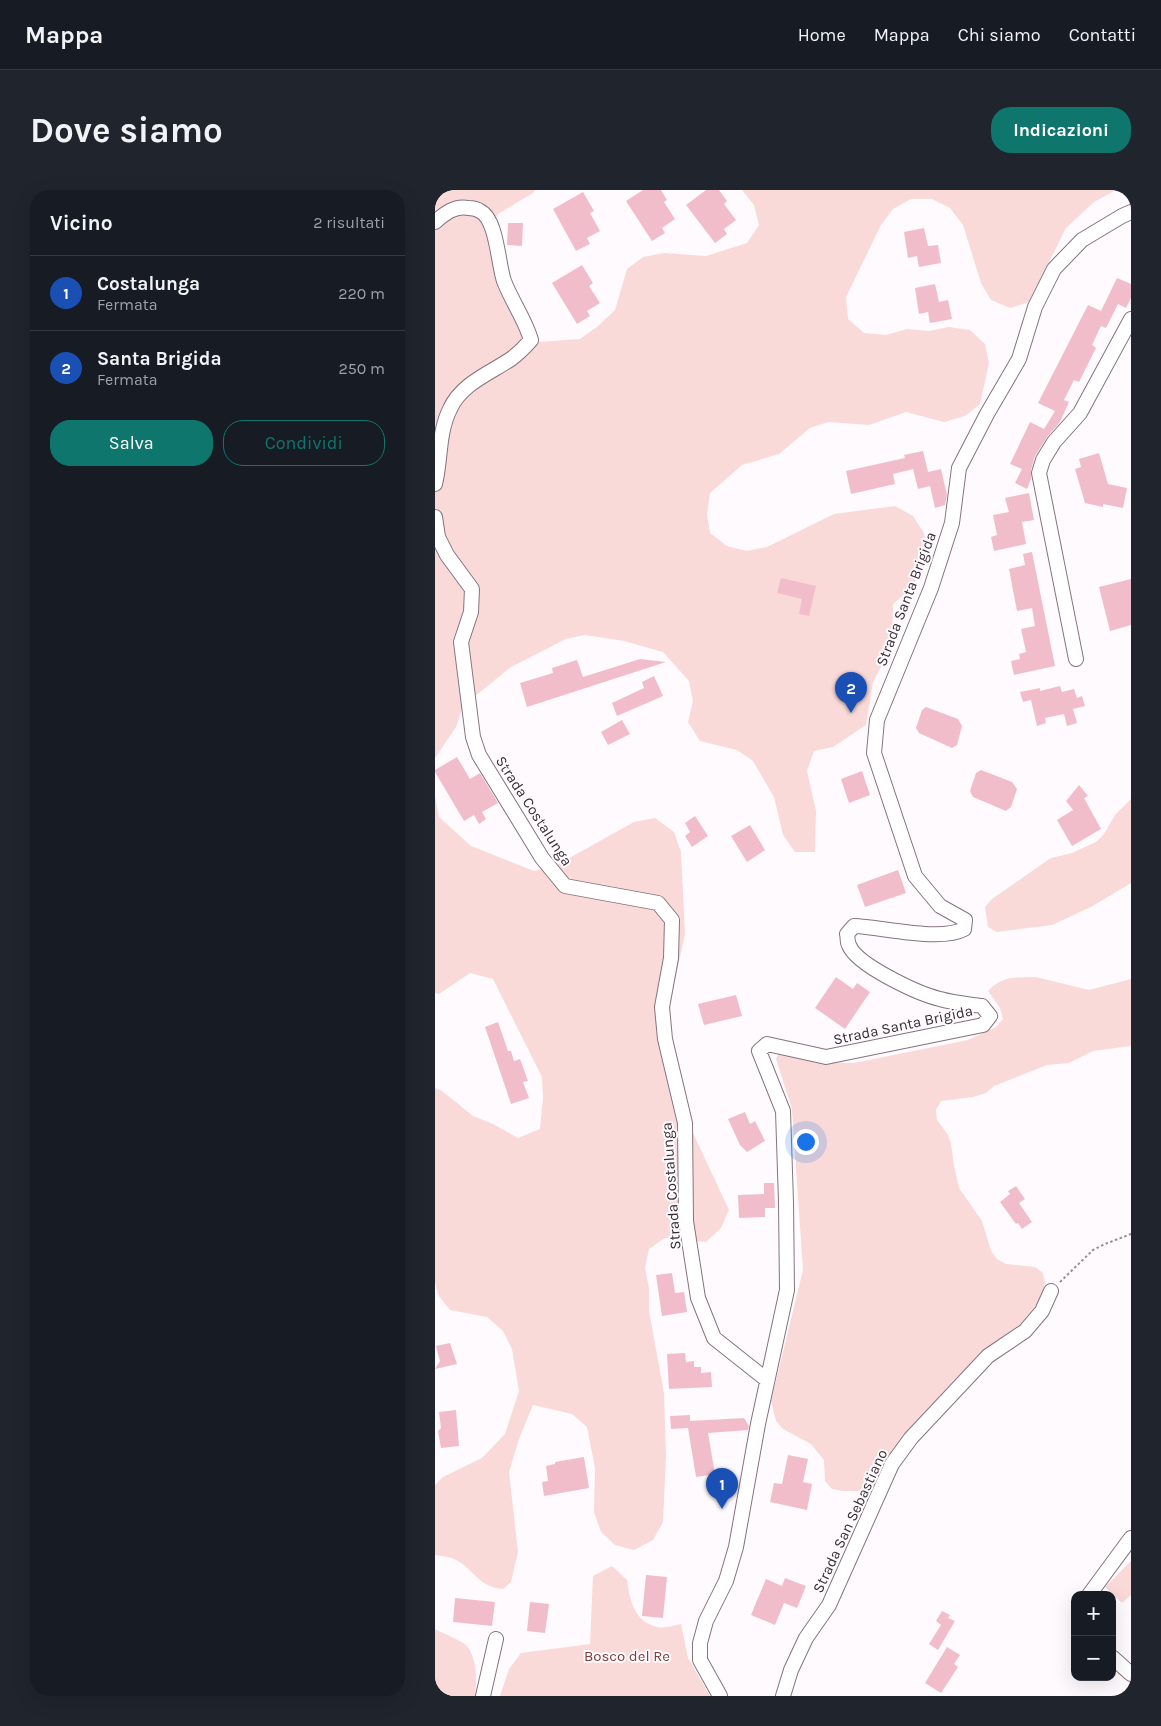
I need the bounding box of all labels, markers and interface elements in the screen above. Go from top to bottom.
text: Mappa [25,21,103,49]
text: Home [798,24,846,46]
text: Mappa [874,24,930,46]
text: Chi siamo [958,24,1041,46]
text: Contatti [1069,24,1136,46]
button: Indicazioni [991,107,1131,153]
text: Dove siamo [30,110,223,151]
text: Vicino [50,211,113,235]
text: 2 risultati [313,213,385,232]
text: Costalunga [97,273,200,295]
text: 1 [63,284,69,303]
text: 220 m [338,284,385,303]
text: Fermata [97,295,158,314]
text: Santa Brigida [97,348,222,370]
text: 2 [61,359,71,378]
text: 250 m [338,359,385,378]
text: Fermata [97,370,158,389]
button: Salva [50,420,213,466]
button: Condividi [223,420,385,466]
street label: Strada Santa Brigida [872,529,940,669]
pin: 2 [835,672,867,713]
street label: Strada Costalunga [492,753,576,869]
street label: Strada Santa Brigida [832,1001,974,1049]
street label: Strada Costalunga [658,1122,684,1250]
your location [793,1129,819,1155]
street label: Strada San Sebastiano [809,1446,891,1596]
pin: 1 [706,1468,738,1509]
map controls [1071,1591,1116,1681]
button: + [1071,1591,1116,1636]
button: − [1071,1636,1116,1681]
park label: Bosco del Re [584,1647,670,1665]

